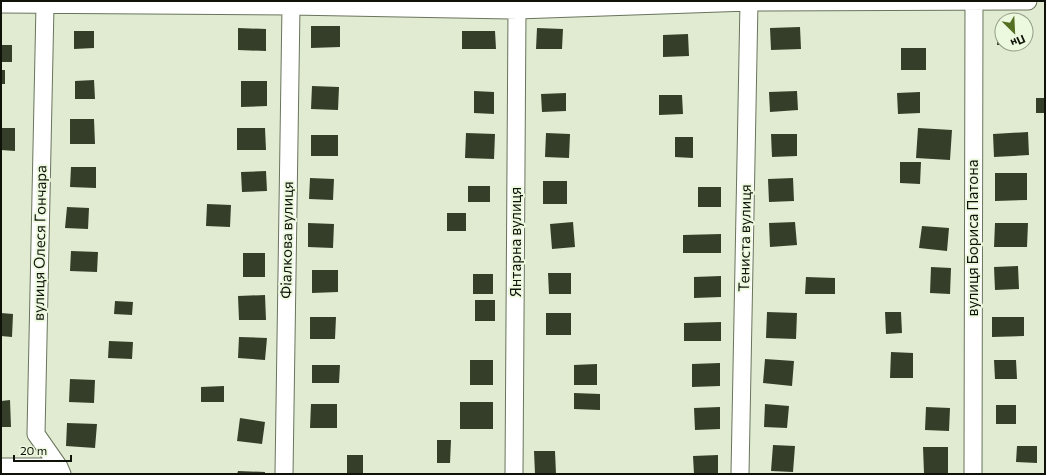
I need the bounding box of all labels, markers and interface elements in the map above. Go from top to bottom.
north arrow [994,12,1034,52]
text: Пн [1009,33,1028,50]
street label: вулиця Бориса Патона [963,160,981,316]
street label: вулиця Олеся Гончара [29,165,49,321]
street label: Фіалкова вулиця [276,181,296,299]
street label: Тениста вулиця [734,184,754,292]
street label: Янтарна вулиця [506,187,524,297]
scale bar [14,437,71,463]
text: 20 m [20,443,47,457]

